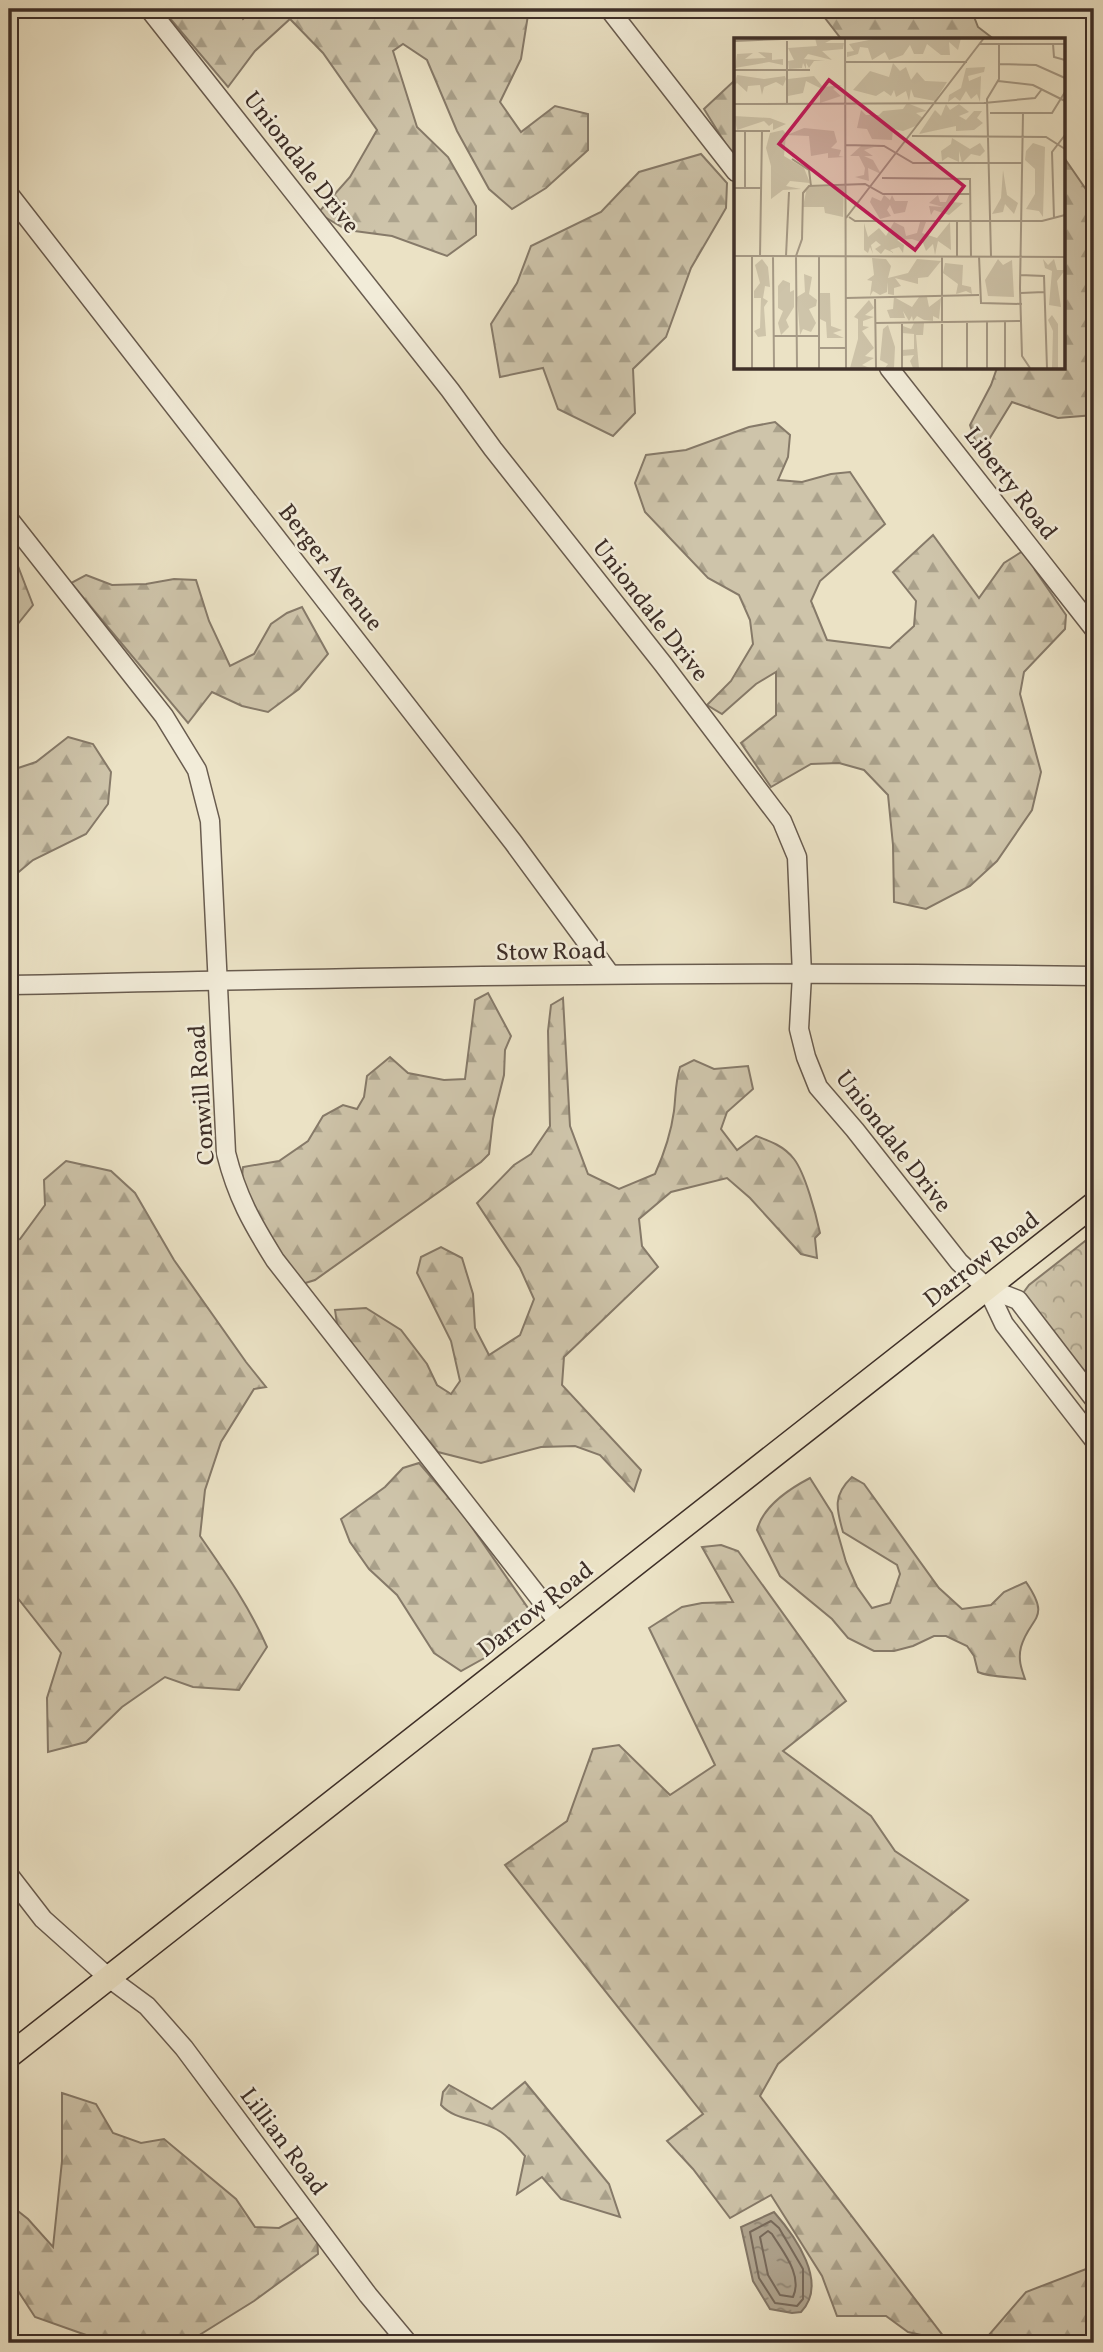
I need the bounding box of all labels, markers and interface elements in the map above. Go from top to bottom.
inset map [734,38,1064,369]
street label: Uniondale Drive [234,85,367,242]
street label: Liberty Road [954,421,1064,548]
street label: Berger Avenue [269,497,390,639]
street label: Uniondale Drive [583,533,716,690]
street label: Stow Road [495,935,607,971]
street label: Conwill Road [181,1023,225,1166]
street label: Uniondale Drive [826,1064,959,1221]
street label: Darrow Road [917,1204,1047,1317]
street label: Darrow Road [471,1554,601,1667]
street label: Lillian Road [230,2081,334,2203]

